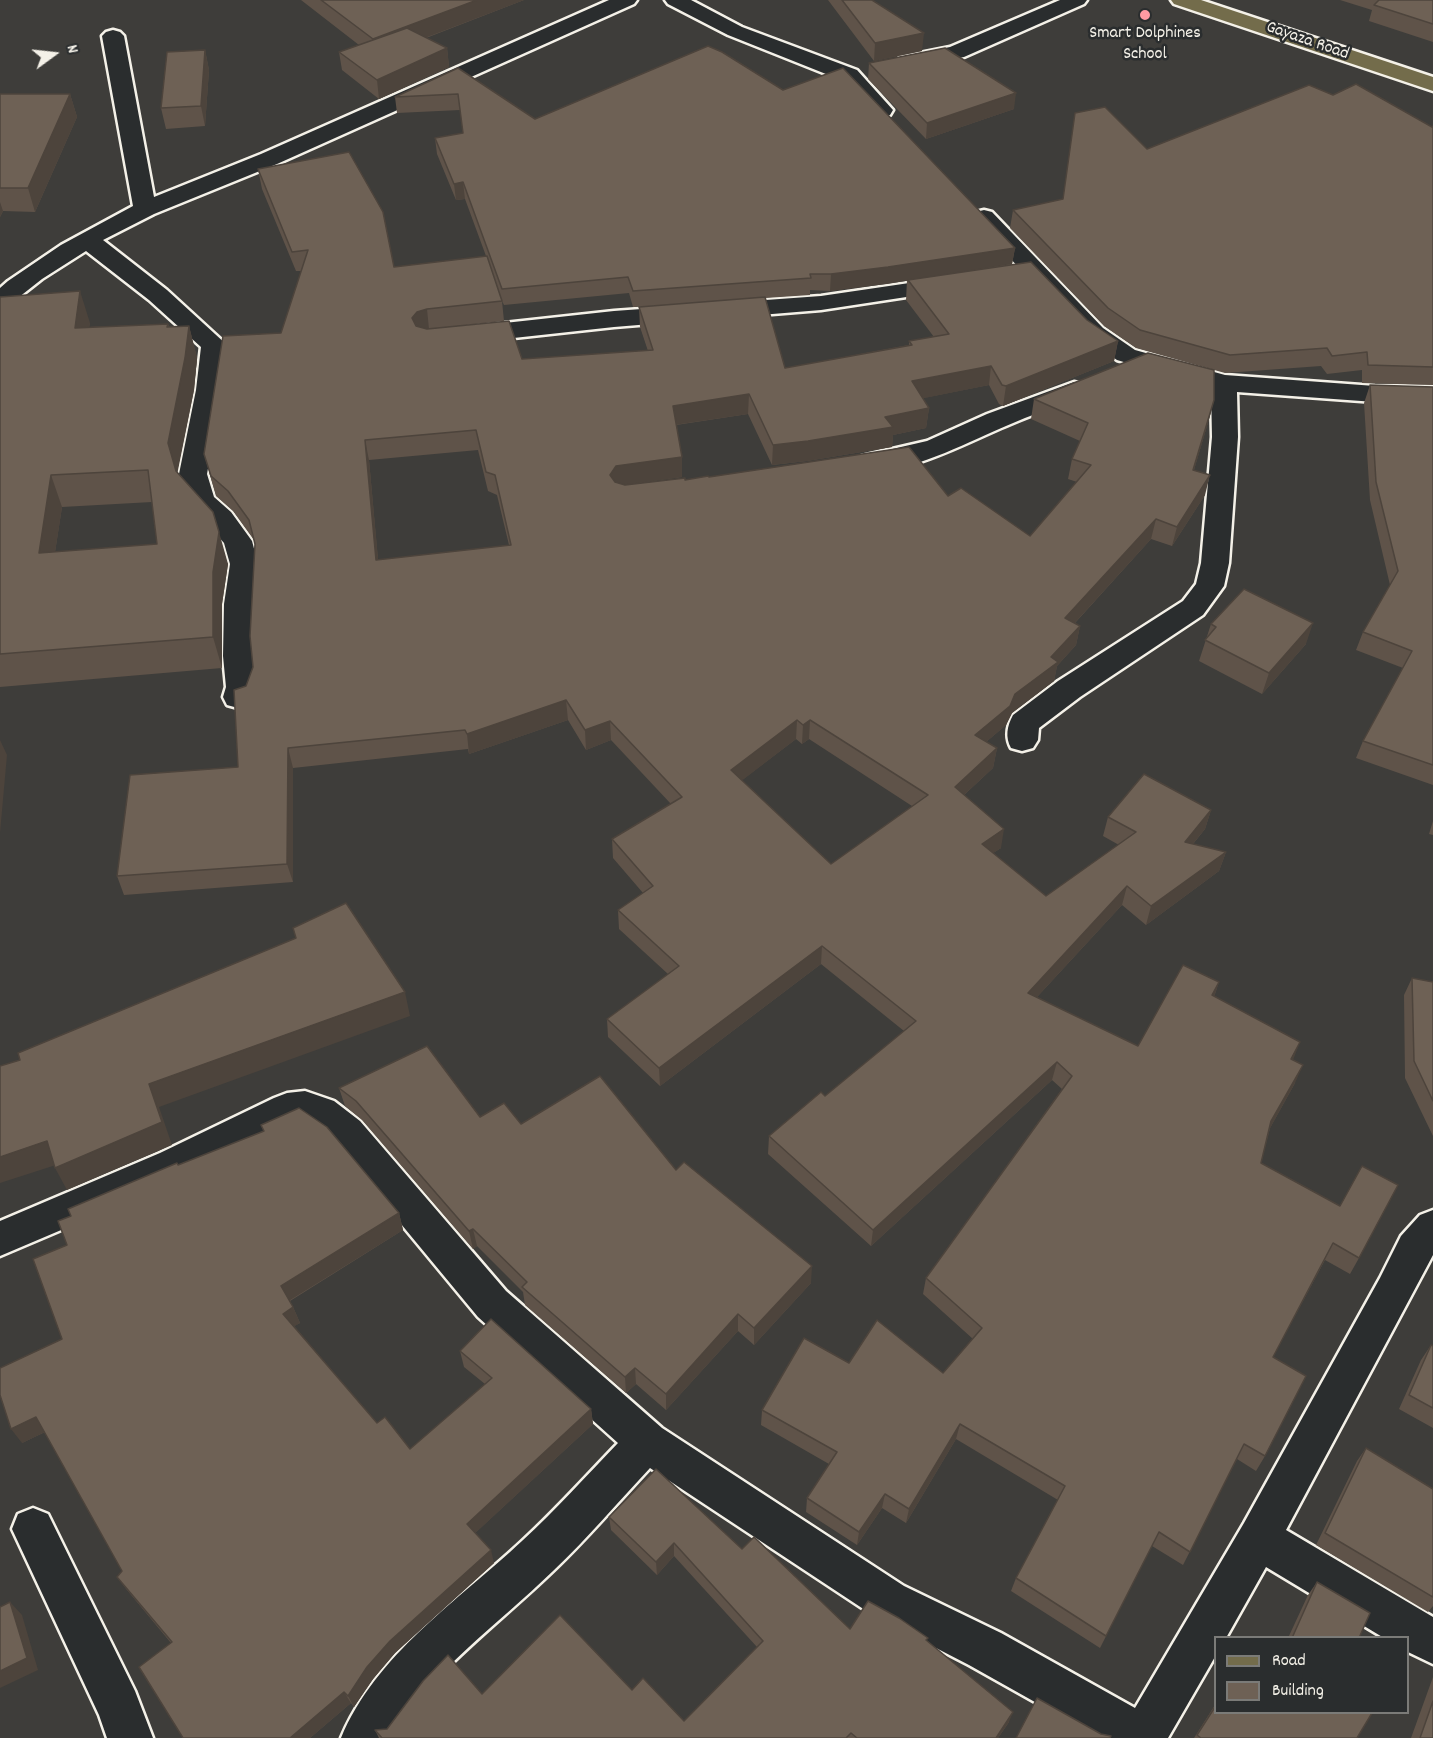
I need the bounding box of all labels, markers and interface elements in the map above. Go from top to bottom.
marker: Smart Dolphines School [1138,8,1152,22]
street label: Gayaza Road [1263,18,1351,66]
north arrow [24,24,84,84]
place label: Smart Dolphines School [1089,24,1201,66]
text: N [60,42,84,56]
legend [1214,1636,1409,1714]
text: Road [1272,1649,1306,1674]
text: Building [1272,1679,1324,1704]

